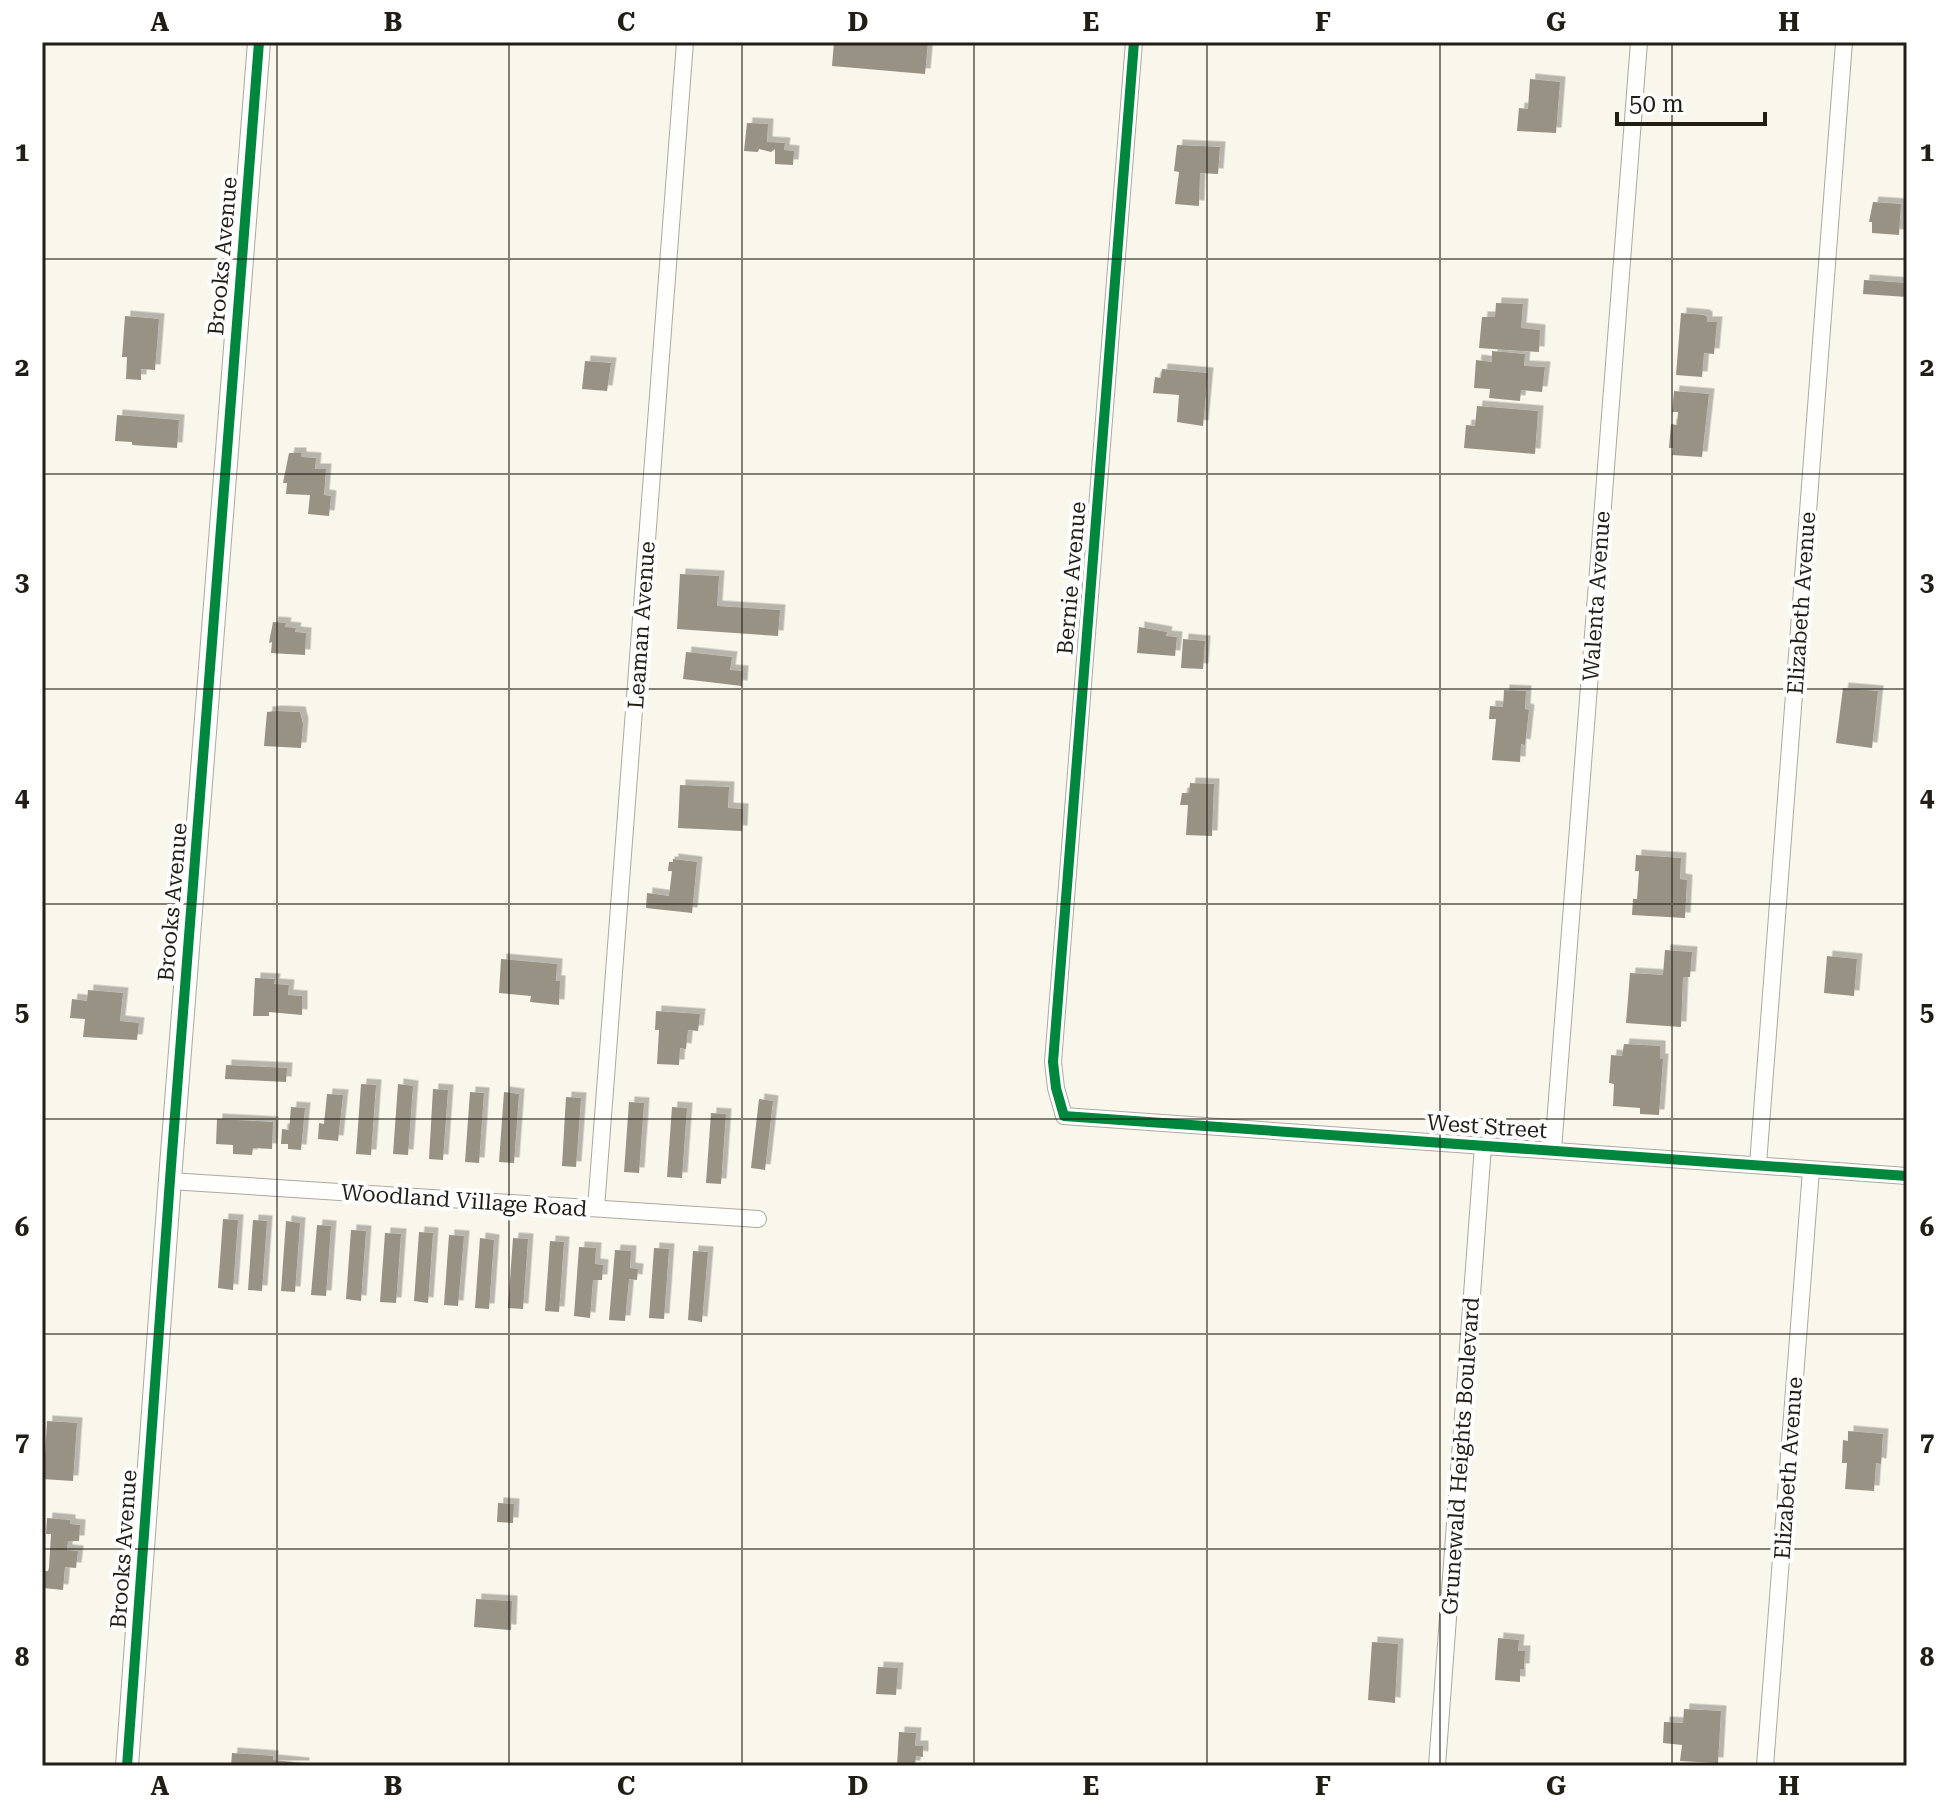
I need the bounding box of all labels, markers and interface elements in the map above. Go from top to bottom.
text: A [151,7,170,37]
text: B [384,7,402,37]
text: C [617,7,635,37]
text: D [848,7,868,37]
text: E [1083,7,1099,37]
text: F [1315,7,1331,37]
text: G [1546,7,1566,37]
text: H [1778,7,1800,37]
scale bar [1617,76,1765,126]
text: 50 m [1629,90,1684,118]
text: 1 [15,137,29,167]
text: 1 [1920,137,1934,167]
street label: Brooks Avenue [203,176,242,336]
text: 2 [15,352,29,382]
text: 2 [1920,352,1934,382]
street label: Bernie Avenue [1052,500,1091,656]
street label: Walenta Avenue [1578,510,1615,682]
street label: Elizabeth Avenue [1783,511,1820,695]
street label: Leaman Avenue [623,540,660,710]
text: 3 [15,567,29,597]
text: 3 [1920,567,1934,597]
text: 4 [15,782,30,812]
text: 4 [1920,782,1935,812]
street label: Brooks Avenue [153,822,192,982]
text: 5 [15,997,29,1027]
text: 5 [1920,997,1934,1027]
street label: West Street [1426,1110,1548,1143]
street label: Woodland Village Road [340,1179,588,1222]
text: 6 [15,1212,29,1242]
text: 6 [1920,1212,1934,1242]
street label: Grunewald Heights Boulevard [1437,1296,1484,1616]
street label: Elizabeth Avenue [1770,1376,1807,1560]
text: 7 [15,1427,29,1457]
text: 7 [1920,1427,1934,1457]
street label: Brooks Avenue [105,1469,142,1629]
text: 8 [15,1642,30,1672]
text: 8 [1920,1642,1935,1672]
text: A [151,1771,170,1801]
text: B [384,1771,402,1801]
text: C [617,1771,635,1801]
text: D [848,1771,868,1801]
text: E [1083,1771,1099,1801]
text: F [1315,1771,1331,1801]
text: G [1546,1771,1566,1801]
text: H [1778,1771,1800,1801]

